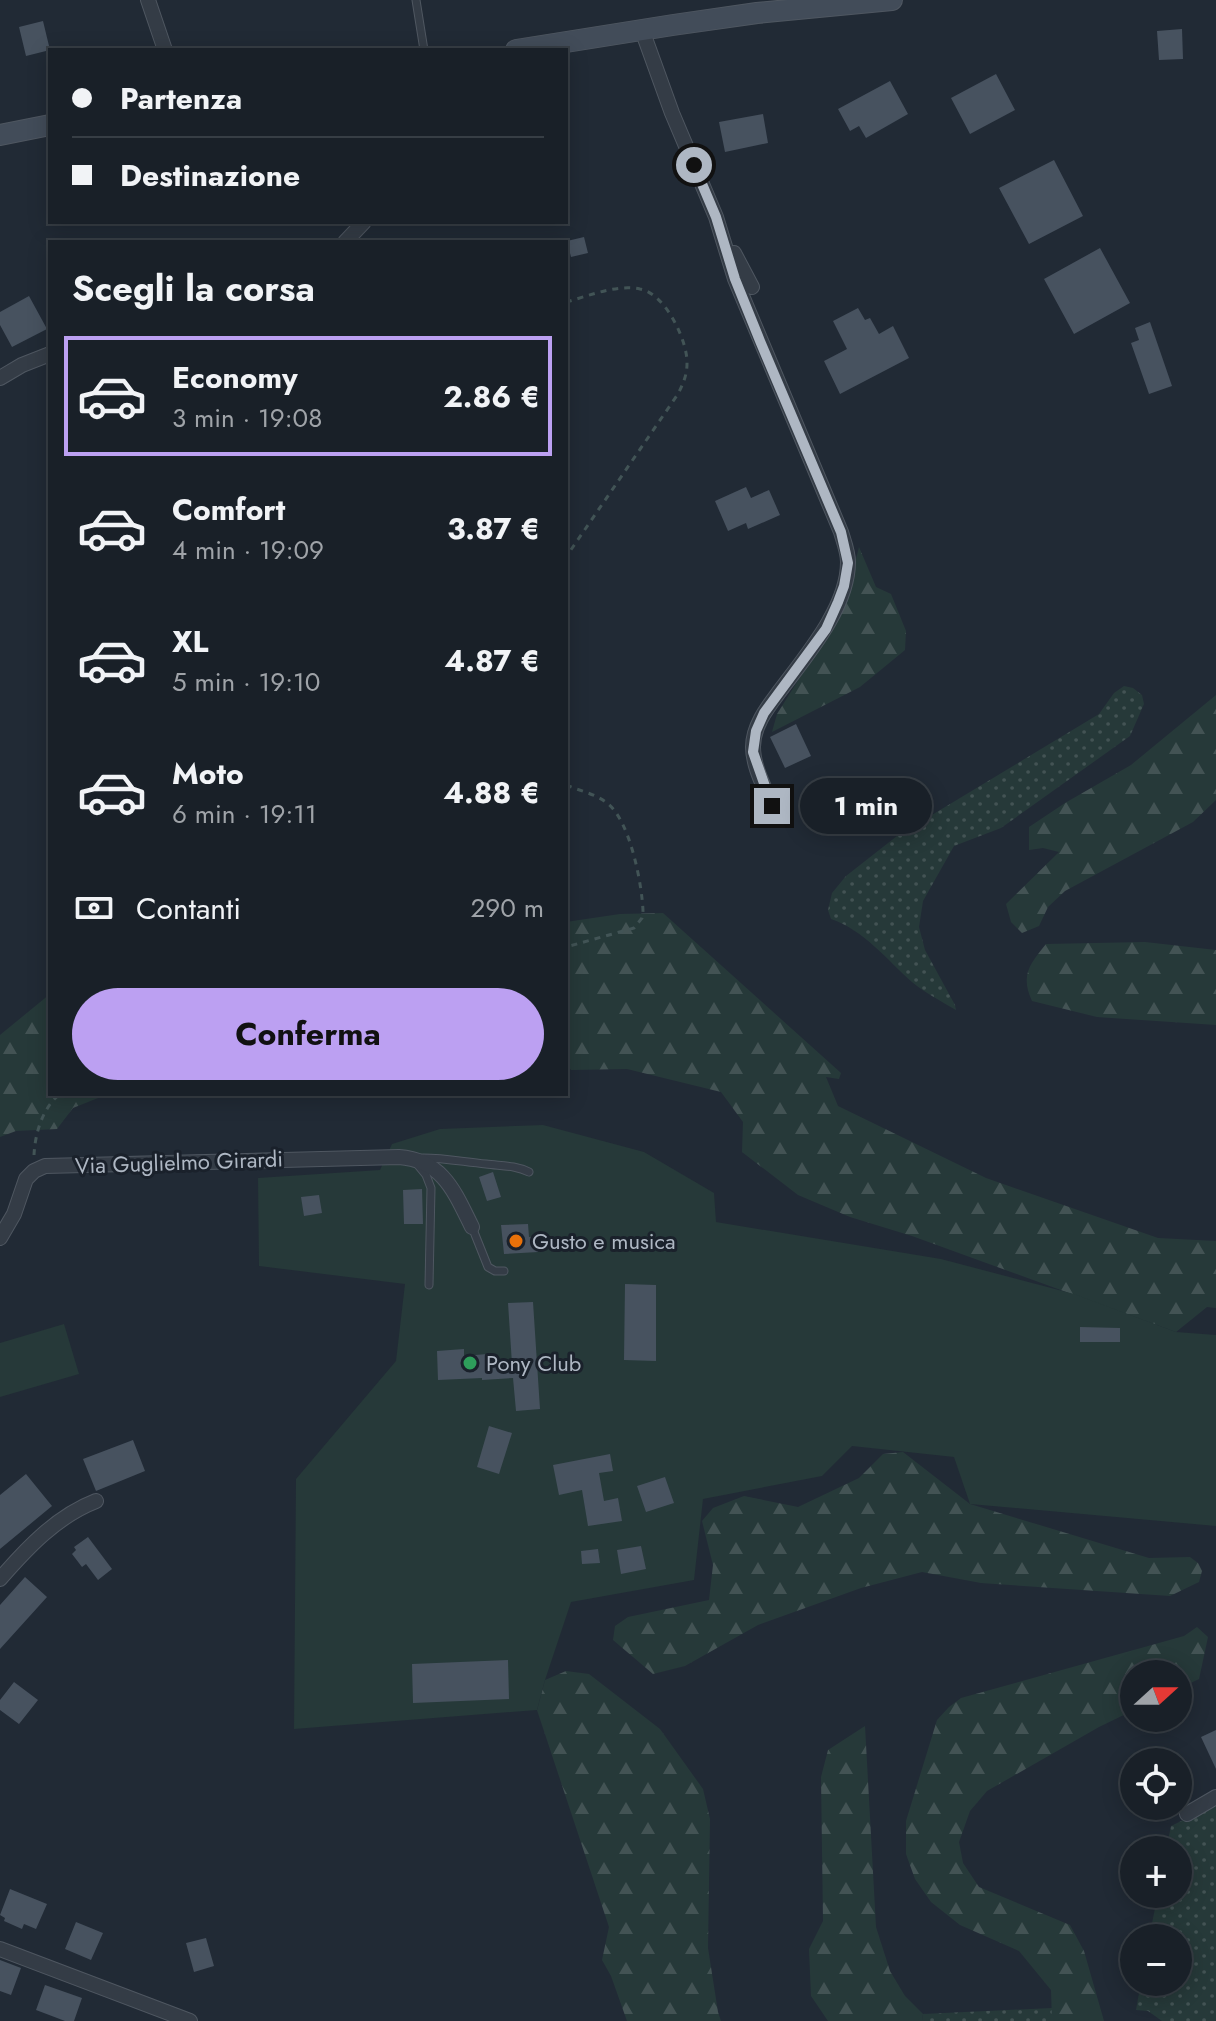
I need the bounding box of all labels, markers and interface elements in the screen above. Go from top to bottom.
text: Partenza [120,77,242,120]
route start [676,147,712,183]
text: Destinazione [120,154,300,197]
text: Scegli la corsa [72,262,315,314]
text: Economy [172,356,298,399]
icon: car [76,360,148,432]
text: 2.86 € [443,375,540,418]
text: 3 min · 19:08 [172,399,322,437]
text: Comfort [172,488,285,531]
icon: car [76,492,148,564]
text: 3.87 € [447,507,540,550]
text: 4 min · 19:09 [172,531,324,569]
text: XL [172,620,208,663]
icon: car [76,624,148,696]
text: 4.87 € [444,639,540,682]
text: 5 min · 19:10 [172,663,320,701]
text: Moto [172,752,244,795]
icon: car [76,756,148,828]
text: 4.88 € [443,771,540,814]
callout: 1 min [800,778,932,834]
text: 1 min [834,787,898,825]
route end [754,788,790,824]
text: 6 min · 19:11 [172,795,317,833]
icon: cash [72,886,116,930]
text: Contanti [136,887,241,930]
text: 290 m [471,889,544,927]
button: Conferma [72,988,544,1080]
street label: Via Guglielmo Girardi [74,1142,284,1182]
place label: Gusto e musica [532,1225,676,1257]
marker: Gusto e musica [507,1232,525,1250]
place label: Pony Club [486,1347,581,1379]
marker: Pony Club [461,1354,479,1372]
north arrow [1120,1660,1192,1732]
map controls [1120,1660,1192,1996]
button: locate [1120,1748,1192,1820]
button: + [1120,1836,1192,1908]
button: − [1120,1924,1192,1996]

